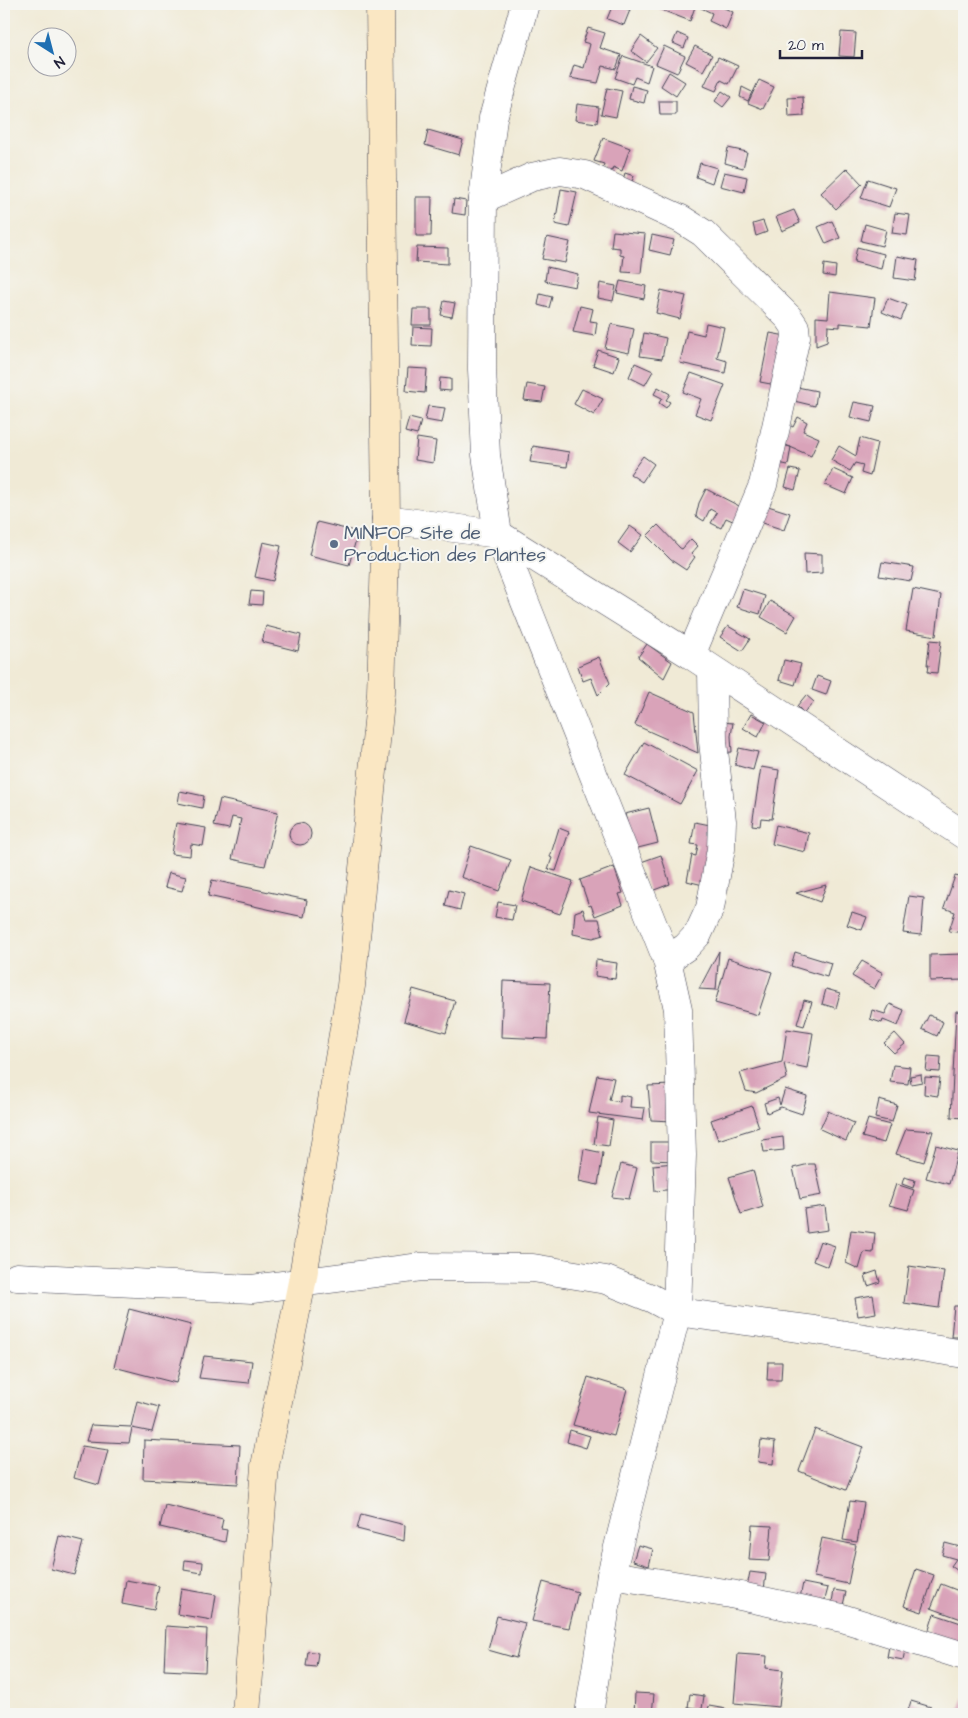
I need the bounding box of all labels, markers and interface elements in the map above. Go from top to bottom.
north arrow [28,28,78,78]
scale bar [780,28,863,60]
text: 20 m [788,35,824,56]
text: N [49,51,68,73]
place label: MINFOP Site de Production des Plantes [344,520,546,569]
marker: MINFOP Site de Production des Plantes [328,538,340,550]

